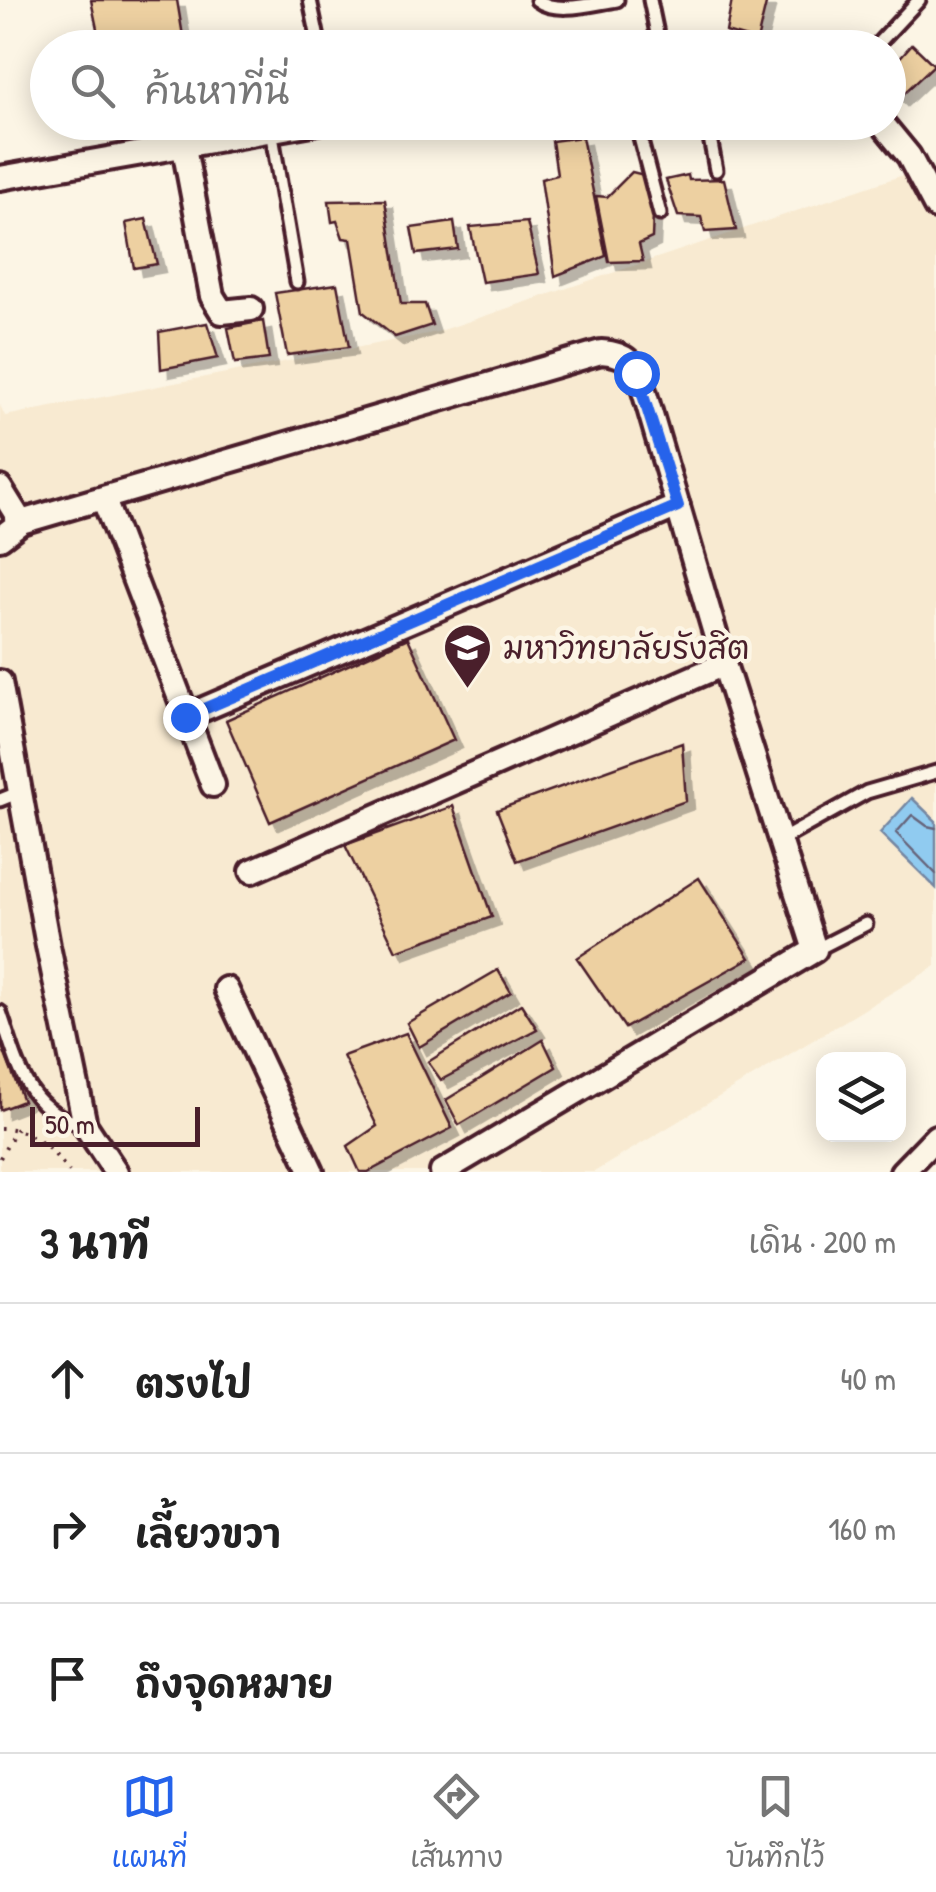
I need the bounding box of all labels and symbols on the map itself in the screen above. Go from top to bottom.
route start [614,351,660,397]
school or university icon: มหาวิทยาลัยรังสิต [442,622,494,690]
place label: มหาวิทยาลัยรังสิต [503,626,750,669]
route end [163,695,209,741]
scale bar [30,1102,200,1146]

